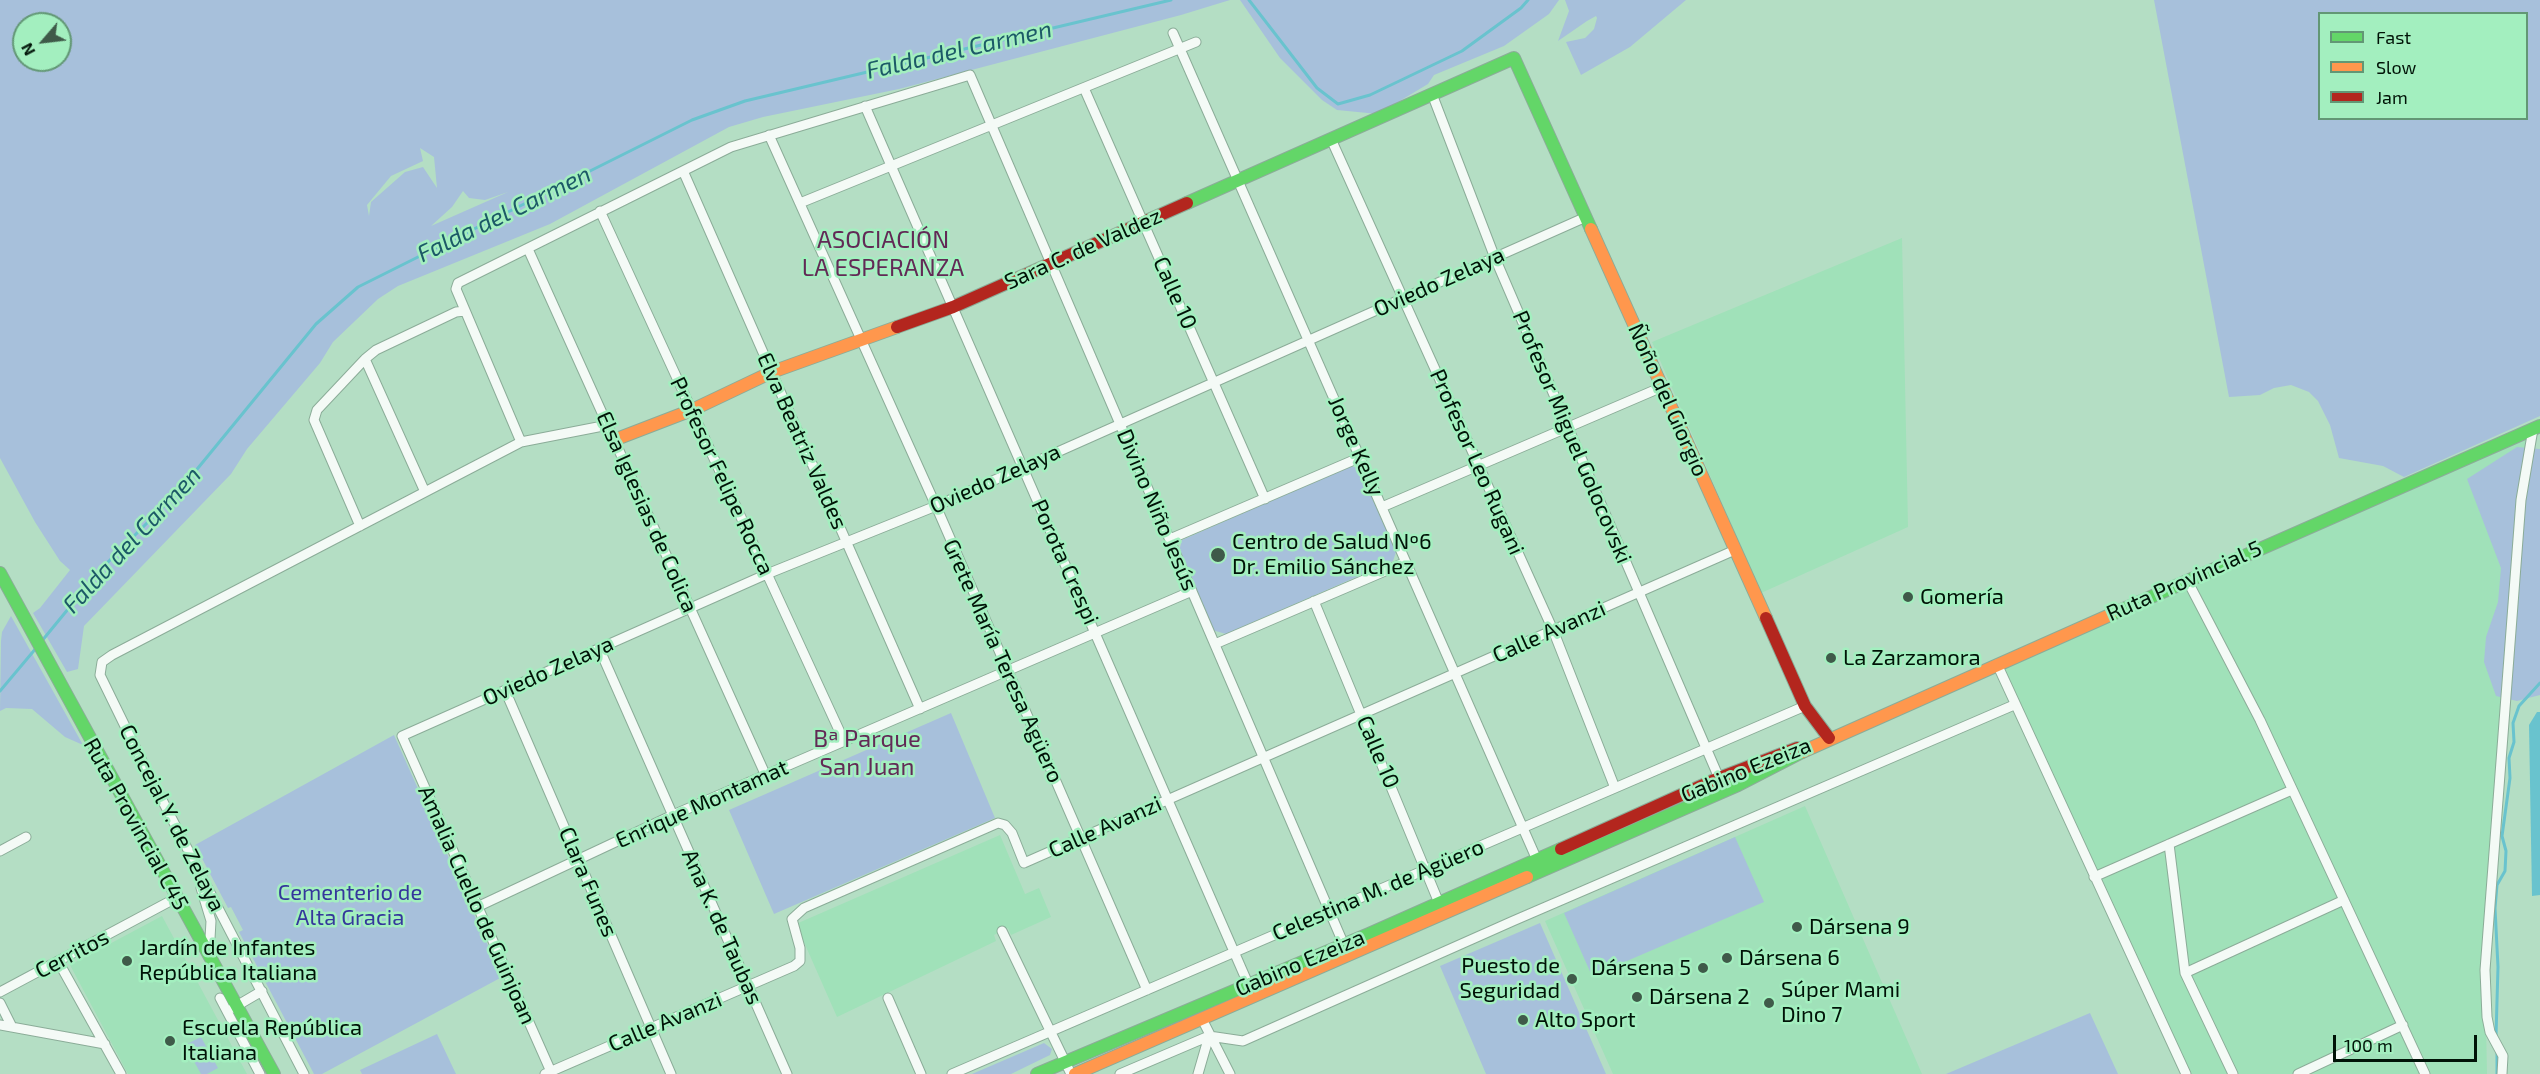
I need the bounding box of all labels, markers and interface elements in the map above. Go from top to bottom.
north arrow [12,12,72,72]
legend [2318,12,2528,120]
water label: Falda del Carmen [863,15,1055,85]
text: Fast [2376,26,2411,48]
text: N [16,40,39,59]
text: Slow [2376,56,2416,78]
text: Jam [2376,86,2408,108]
water label: Falda del Carmen [412,159,596,269]
street label: Sara C. de Valdez [1000,203,1166,295]
district label: ASOCIACIÓN LA ESPERANZA [793,226,973,282]
street label: Oviedo Zelaya [1370,241,1508,323]
street label: Calle 10 [1147,253,1203,333]
street label: Profesor Miguel Golocovski [1507,307,1637,567]
street label: Ñoño del Giorgio [1622,319,1714,481]
street label: Elva Beatriz Valdes [751,349,853,533]
street label: Profesor Leo Rugani [1424,365,1530,559]
street label: Profesor Felipe Rocca [664,373,780,579]
street label: Jorge Kelly [1322,392,1390,500]
street label: Elsa Iglesias de Colica [591,407,703,617]
street label: Divino Niño Jesús [1111,425,1203,595]
street label: Oviedo Zelaya [926,438,1064,520]
water label: Falda del Carmen [57,461,207,619]
street label: Porota Crespi [1026,495,1104,629]
place label: Centro de Salud Nº6 Dr. Emilio Sánchez [1232,529,1432,580]
street label: Grete María Teresa Agüero [937,535,1069,787]
street label: Ruta Provincial 5 [2102,535,2266,627]
marker: Centro de Salud Nº6 Dr. Emilio Sánchez [1209,546,1227,564]
place label: Gomería [1920,584,2004,610]
marker: Gomería [1901,590,1915,604]
street label: Calle Avanzi [1488,595,1610,669]
street label: Oviedo Zelaya [479,630,617,712]
place label: La Zarzamora [1843,645,1981,671]
marker: La Zarzamora [1824,651,1838,665]
street label: Calle 10 [1351,712,1405,792]
street label: Concejal Y. de Zelaya [113,720,231,916]
district label: Bª Parque San Juan [813,725,921,781]
street label: Gabino Ezeiza [1677,732,1815,808]
street label: Ruta Provincial C45 [78,733,194,915]
street label: Enrique Montamat [612,754,792,854]
street label: Amalia Cuello de Guinjoan [412,782,542,1028]
street label: Calle Avanzi [1044,790,1166,864]
street label: Clara Funes [553,823,623,941]
street label: Celestina M. de Agüero [1268,833,1488,947]
street label: Ana K. de Taubas [676,845,768,1009]
park label: Cementerio de Alta Gracia [278,880,422,932]
place label: Dársena 9 [1809,914,1910,940]
marker: Dársena 9 [1790,920,1804,934]
street label: Cerritos [31,924,113,984]
street label: Gabino Ezeiza [1231,924,1369,1002]
place label: Jardín de Infantes República Italiana [139,935,317,986]
place label: Dársena 6 [1739,945,1840,971]
marker: Dársena 6 [1720,951,1734,965]
place label: Puesto de Seguridad [1459,953,1560,1004]
marker: Jardín de Infantes República Italiana [120,954,134,968]
place label: Dársena 5 [1591,955,1691,981]
marker: Dársena 5 [1696,961,1710,975]
marker: Puesto de Seguridad [1565,972,1579,986]
place label: Súper Mami Dino 7 [1781,977,1900,1028]
place label: Dársena 2 [1649,984,1750,1010]
street label: Calle Avanzi [604,986,726,1058]
marker: Dársena 2 [1630,990,1644,1004]
marker: Súper Mami Dino 7 [1762,996,1776,1010]
place label: Alto Sport [1535,1007,1636,1033]
marker: Alto Sport [1516,1013,1530,1027]
place label: Escuela República Italiana [182,1015,362,1066]
scale bar [2336,1023,2480,1061]
marker: Escuela República Italiana [163,1034,177,1048]
text: 100 m [2344,1034,2393,1056]

